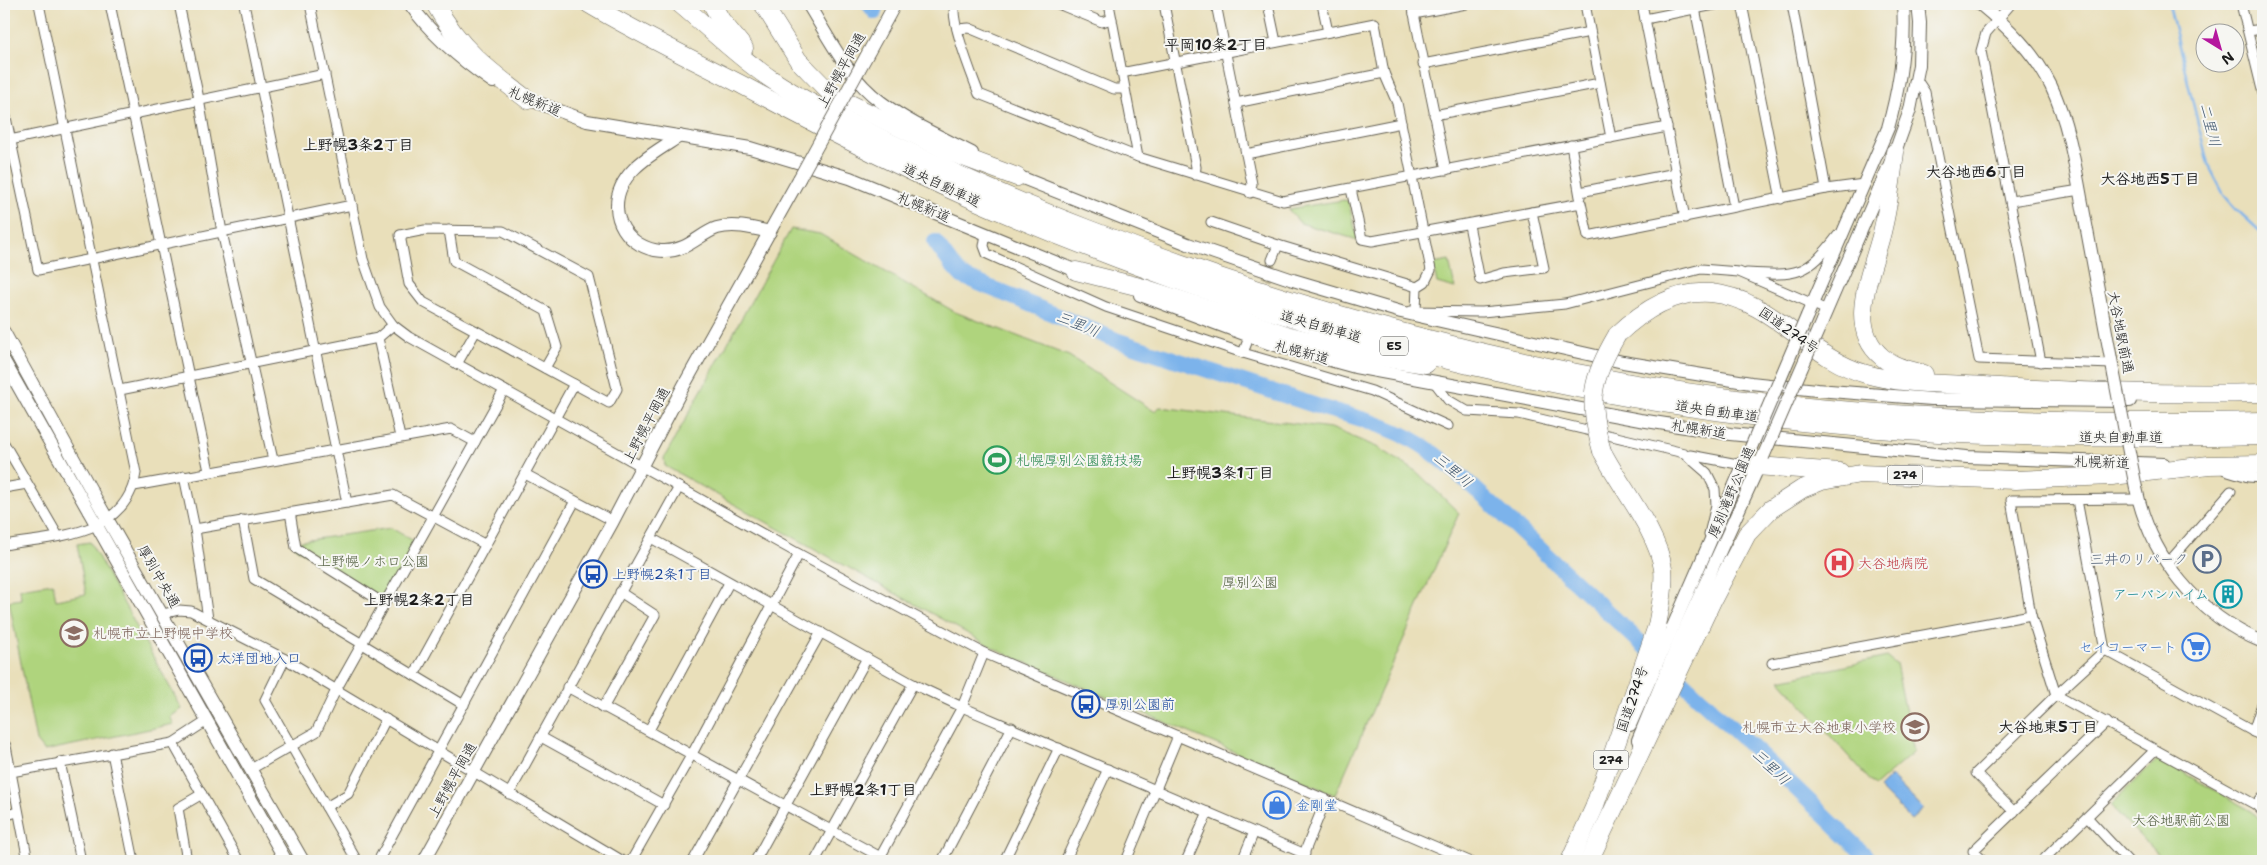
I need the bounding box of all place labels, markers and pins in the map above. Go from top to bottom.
sports icon: 札幌厚別公園競技場 [982,445,1012,475]
place label: 札幌厚別公園競技場 [1016,451,1142,469]
parking icon: 三井のリパーク [2192,544,2222,574]
hospital icon: 大谷地病院 [1824,548,1854,578]
place label: 三井のリパーク [2090,550,2188,568]
place label: 大谷地病院 [1858,554,1928,572]
bus stop icon: 上野幌2条1丁目 [578,559,608,589]
place label: 上野幌2条1丁目 [612,565,712,583]
building icon: アーバンハイム [2213,579,2243,609]
place label: アーバンハイム [2113,585,2209,603]
school or university icon: 札幌市立上野幌中学校 [59,618,89,648]
place label: 札幌市立上野幌中学校 [93,624,233,642]
supermarket icon: セイコーマート [2181,632,2211,662]
place label: セイコーマート [2079,638,2177,656]
bus stop icon: 太洋団地入口 [183,643,213,673]
place label: 太洋団地入口 [217,649,301,667]
bus stop icon: 厚別公園前 [1071,689,1101,719]
place label: 厚別公園前 [1105,695,1175,713]
school or university icon: 札幌市立大谷地東小学校 [1900,712,1930,742]
place label: 札幌市立大谷地東小学校 [1742,718,1896,736]
shop icon: 金剛堂 [1262,790,1292,820]
place label: 金剛堂 [1296,796,1338,814]

